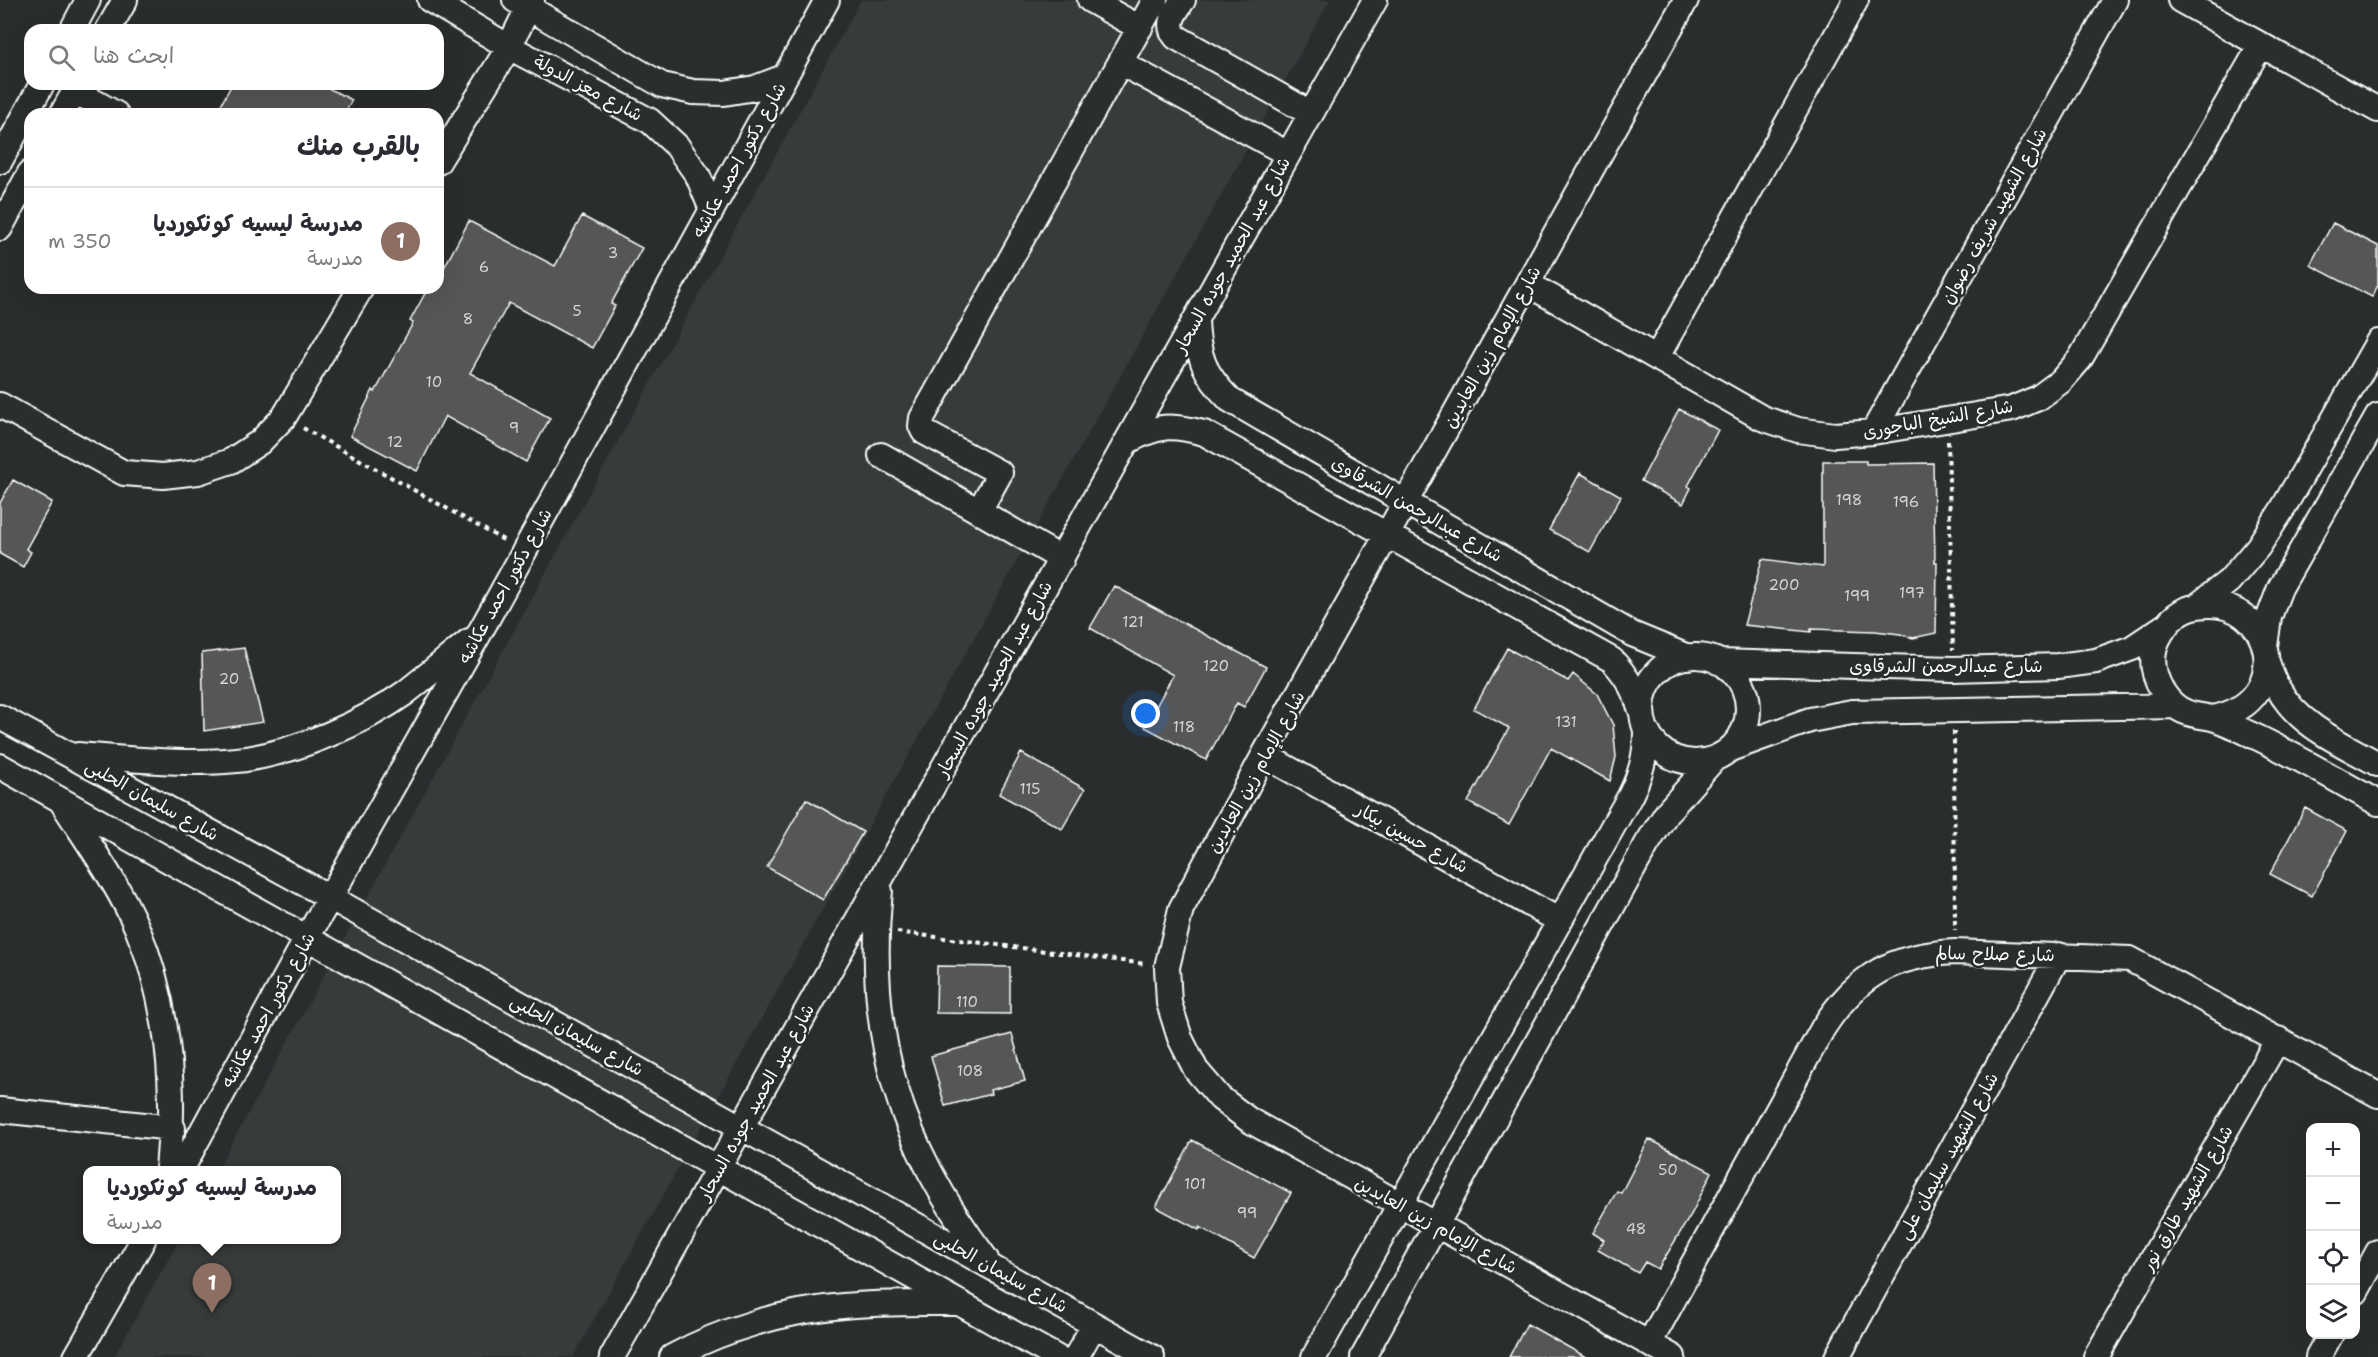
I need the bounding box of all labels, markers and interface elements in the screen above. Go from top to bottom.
search box [24,24,444,90]
icon: search [45,41,78,74]
text: ابحث هنا [93,41,174,70]
street label: شارع معز الدولة [529,49,647,127]
street label: شارع دكتور احمد عكاشه [686,78,792,242]
street label: شارع الشهيد شريف رضوان [1936,124,2052,308]
text: بالقرب منك [297,128,420,163]
street label: شارع عبد الحميد جوده السحار [1167,153,1296,359]
text: مدرسة ليسيه كونكورديا [153,209,363,238]
text: 350 m [48,228,112,254]
text: 1 [396,228,405,254]
house number: 3 [608,243,618,263]
text: مدرسة [307,245,363,271]
house number: 6 [479,257,489,277]
street label: شارع الإمام زين العابدين [1437,262,1548,433]
house number: 5 [572,301,582,321]
house number: 8 [463,309,473,329]
house number: 10 [426,372,442,392]
street label: شارع الشيخ الباجورى [1861,394,2015,444]
house number: 9 [509,418,519,438]
house number: 12 [387,432,403,452]
street label: شارع عبدالرحمن الشرقاوى [1327,450,1507,568]
house number: 198 [1836,490,1862,510]
house number: 196 [1893,492,1919,512]
street label: شارع دكتور احمد عكاشه [452,504,558,668]
house number: 200 [1769,575,1799,595]
street label: شارع عبد الحميد جوده السحار [929,577,1058,783]
house number: 197 [1899,583,1925,603]
house number: 199 [1844,586,1870,606]
house number: 121 [1122,612,1144,632]
street label: شارع عبدالرحمن الشرقاوى [1849,654,2043,678]
house number: 120 [1203,656,1229,676]
house number: 20 [219,669,239,689]
street label: شارع الإمام زين العابدين [1201,687,1312,858]
your location [1131,699,1160,728]
house number: 131 [1555,712,1577,732]
house number: 118 [1173,717,1195,737]
street label: شارع سليمان الحلبى [81,753,223,847]
house number: 115 [1020,779,1040,799]
street label: شارع حسين بيكار [1350,796,1472,879]
street label: شارع دكتور احمد عكاشه [215,928,321,1092]
street label: شارع صلاح سالم [1935,941,2055,969]
street label: شارع سليمان الحلبى [506,988,648,1082]
house number: 110 [956,992,978,1012]
street label: شارع عبد الحميد جوده السحار [691,1000,820,1206]
house number: 108 [957,1061,983,1081]
street label: شارع الشهيد سليمان على [1892,1068,2004,1244]
street label: شارع الشهيد طارق نور [2135,1121,2239,1276]
map controls [2306,1123,2360,1339]
button: + [2306,1123,2360,1177]
house number: 50 [1658,1160,1678,1180]
popup [83,1166,341,1244]
street label: شارع الإمام زين العابدين [1350,1170,1521,1281]
text: مدرسة ليسيه كونكورديا [107,1173,317,1202]
house number: 101 [1184,1174,1206,1194]
button: − [2306,1177,2360,1231]
house number: 99 [1237,1203,1257,1223]
text: مدرسة [107,1209,163,1235]
house number: 48 [1626,1219,1646,1239]
street label: شارع سليمان الحلبى [930,1225,1072,1319]
button: locate [2306,1231,2360,1285]
pin: 1 [192,1264,232,1313]
button: layers [2306,1285,2360,1339]

